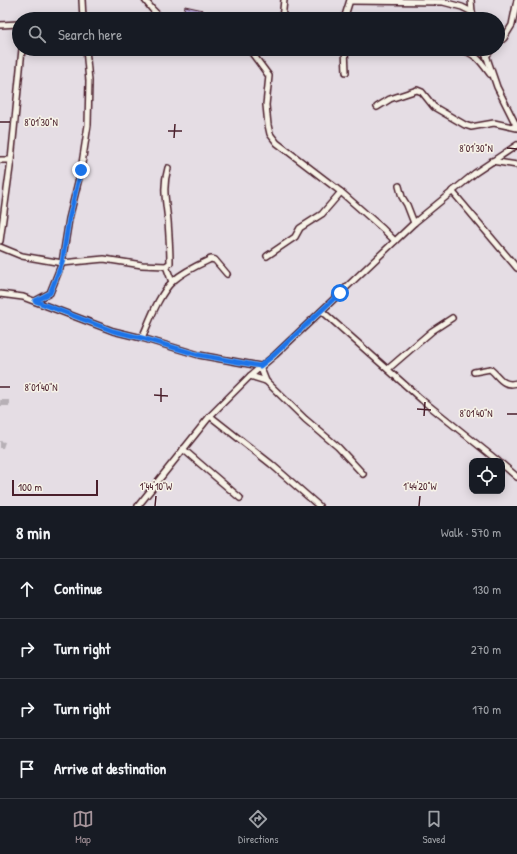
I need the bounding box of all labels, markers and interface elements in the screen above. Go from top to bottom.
search box [12,12,505,56]
icon: search [26,23,48,45]
text: Search here [58,24,122,45]
text: 8°01'30"N [24,116,58,129]
text: 8°01'30"N [459,142,493,155]
route end [72,161,90,179]
route start [331,284,349,302]
text: 8°01'40"N [25,381,57,394]
text: 8°01'40"N [460,407,492,420]
map controls [469,458,505,494]
button: locate [469,458,505,494]
scale bar [12,478,98,497]
text: 100 m [18,480,42,494]
text: 1°44'10"W [140,480,173,493]
text: 1°44'20"W [403,480,438,493]
text: 8 min [16,521,50,544]
text: Walk · 570 m [441,523,501,541]
icon: ahead [16,578,38,600]
text: Continue [54,578,102,599]
text: 130 m [473,580,501,598]
icon: right [16,638,38,660]
text: Turn right [54,638,110,659]
text: 270 m [471,640,501,658]
icon: right [16,698,38,720]
text: Turn right [54,698,110,719]
text: 170 m [472,700,501,718]
icon: arrive [16,758,38,780]
text: Arrive at destination [54,758,166,779]
tab: Map [72,808,94,846]
tab: Directions [238,808,279,846]
tab: Saved [423,808,445,846]

